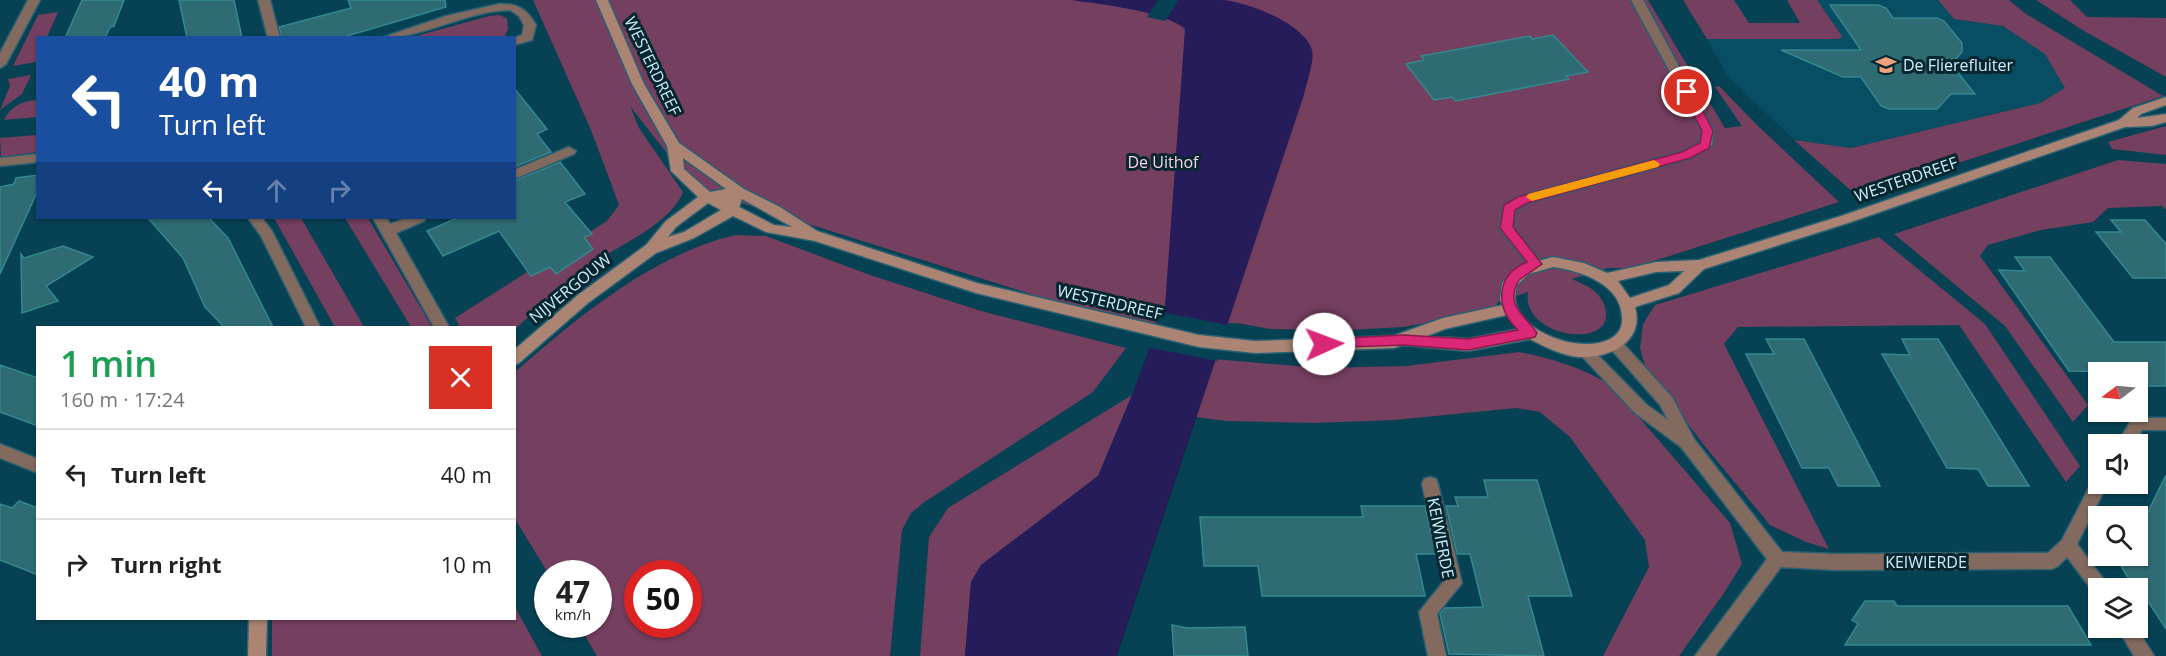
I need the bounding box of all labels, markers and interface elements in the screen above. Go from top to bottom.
street label: WESTERDREEF [620,13,686,119]
text: 40 m [159,52,259,109]
school or university icon: De Flierefluiter [1874,53,1898,77]
place label: De Flierefluiter [1903,54,2014,76]
icon: left [60,60,138,138]
pin [1661,66,1712,117]
icon: arrive [1670,75,1703,108]
text: Turn left [159,106,266,143]
park label: De Uithof [1128,151,1200,173]
street label: WESTERDREEF [1852,151,1960,207]
icon: left [197,174,230,207]
icon: ahead [260,174,293,207]
icon: right [323,174,356,207]
street label: NIJVERGOUW [524,248,616,328]
street label: WESTERDREEF [1055,279,1165,325]
position arrow [1292,312,1356,376]
text: 1 min [60,339,157,388]
button: close [429,346,492,409]
north arrow [2088,362,2148,422]
map controls [2088,362,2148,638]
text: 160 m · 17:24 [60,386,185,413]
button: sound [2088,434,2148,494]
icon: left [60,458,93,491]
text: Turn left [111,459,206,489]
text: 40 m [441,459,492,489]
street label: KEIWIERDE [1422,496,1460,580]
button: search [2088,506,2148,566]
icon: right [60,548,93,581]
text: Turn right [111,549,222,579]
text: 10 m [441,549,492,579]
street label: KEIWIERDE [1885,551,1967,573]
speed limit sign: 50 [624,560,702,638]
text: 47 [556,571,590,612]
button: layers [2088,578,2148,638]
text: km/h [555,604,591,624]

